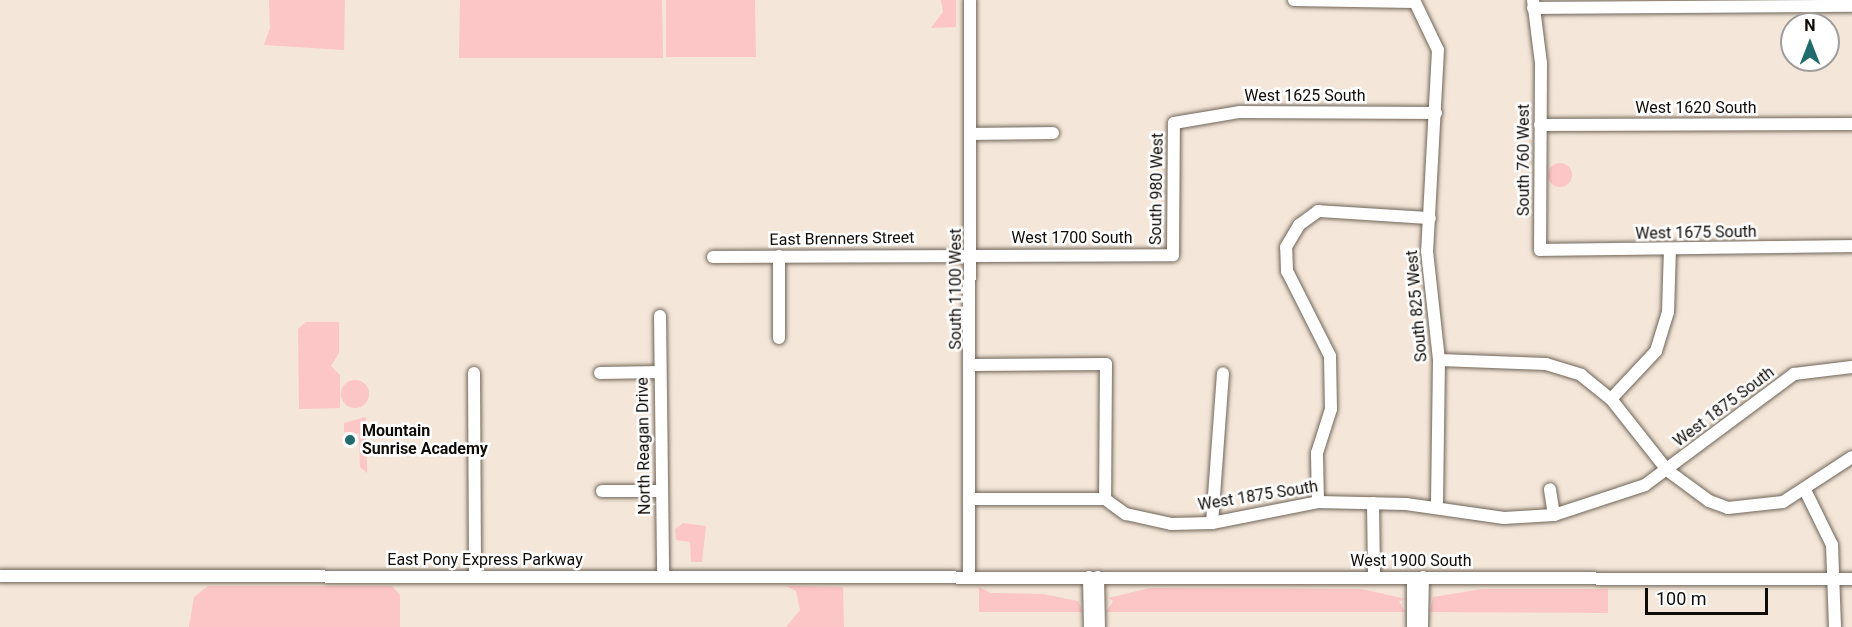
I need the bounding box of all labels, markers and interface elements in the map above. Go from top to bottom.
north arrow [1780,12,1840,72]
text: N [1804,16,1816,35]
street label: West 1625 South [1244,86,1366,106]
street label: West 1620 South [1635,98,1757,118]
street label: South 760 West [1514,104,1534,216]
street label: South 980 West [1146,133,1168,245]
street label: West 1675 South [1635,222,1757,244]
street label: East Brenners Street [769,228,915,250]
street label: South 1100 West [946,228,966,350]
street label: West 1700 South [1011,228,1133,248]
street label: South 825 West [1403,249,1431,363]
street label: West 1875 South [1670,363,1778,451]
street label: North Reagan Drive [633,377,655,515]
place label: Mountain Sunrise Academy [362,421,488,459]
marker: Mountain Sunrise Academy [343,433,357,447]
street label: West 1875 South [1197,477,1319,515]
street label: East Pony Express Parkway [387,550,583,570]
street label: West 1900 South [1350,551,1472,571]
scale bar [1648,576,1771,614]
text: 100 m [1656,588,1707,609]

